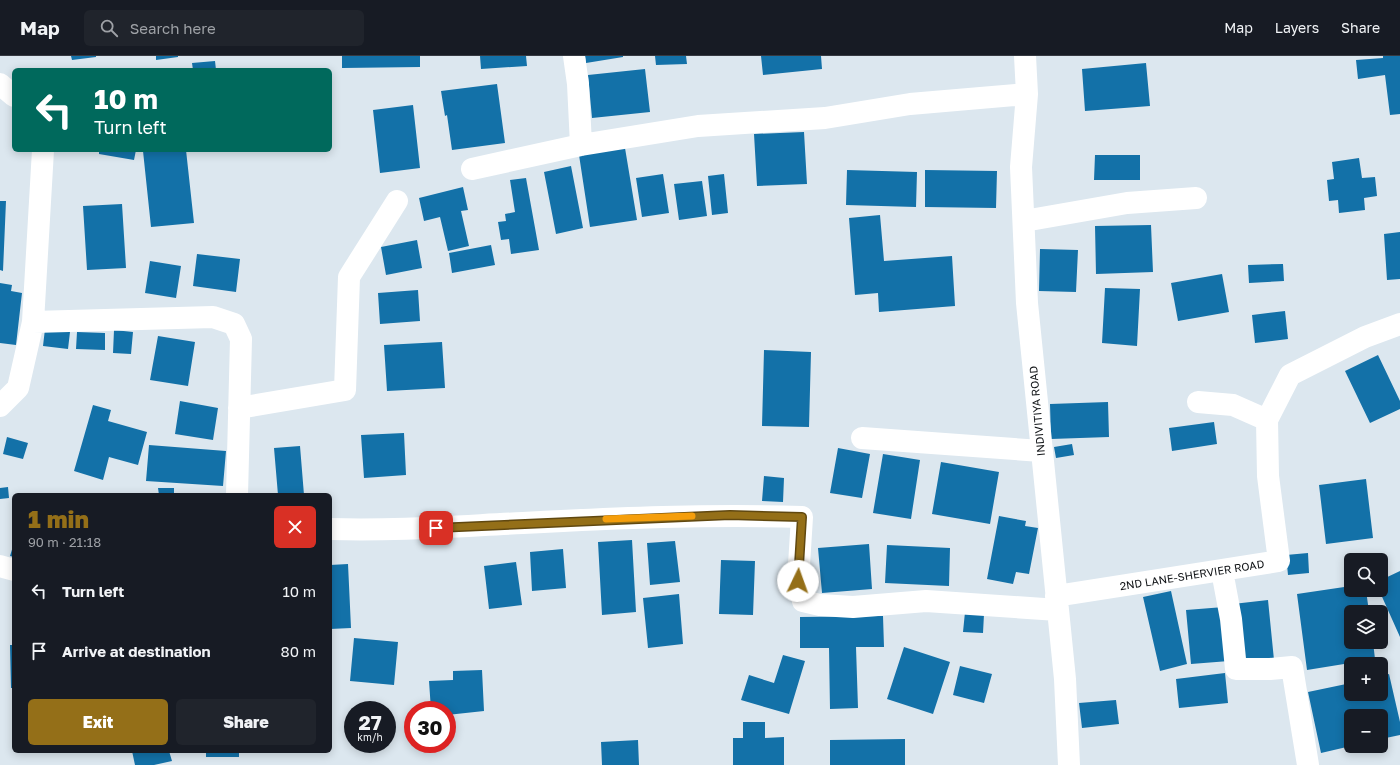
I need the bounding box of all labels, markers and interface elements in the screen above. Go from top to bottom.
search box [84,10,364,46]
text: Map [20,16,60,39]
icon: search [98,17,120,39]
text: Search here [130,19,216,37]
text: Map [1224,19,1253,36]
text: Layers [1275,19,1319,36]
text: Share [1341,19,1380,36]
text: 10 m [94,82,158,115]
icon: left [28,84,80,136]
text: Turn left [94,116,167,138]
street label: INDIVITIYA ROAD [1026,365,1047,457]
text: 1 min [28,504,89,533]
button: close [274,506,316,548]
pin [419,511,453,545]
icon: arrive [425,517,447,539]
text: 90 m · 21:18 [28,534,101,550]
map controls [1344,553,1388,753]
button: search [1344,553,1388,597]
street label: 2ND LANE-SHERVIER ROAD [1119,557,1265,592]
position arrow [777,560,819,602]
icon: left [28,580,50,602]
text: Turn left [62,582,124,600]
text: 10 m [282,582,316,600]
button: layers [1344,605,1388,649]
icon: arrive [28,640,50,662]
text: Arrive at destination [62,642,211,660]
text: 80 m [281,642,316,660]
button: + [1344,657,1388,701]
button: Exit [28,699,168,745]
button: Share [176,699,316,745]
speed limit sign: 30 [404,701,456,753]
button: − [1344,709,1388,753]
text: 27 [358,710,382,734]
text: km/h [357,731,383,743]

